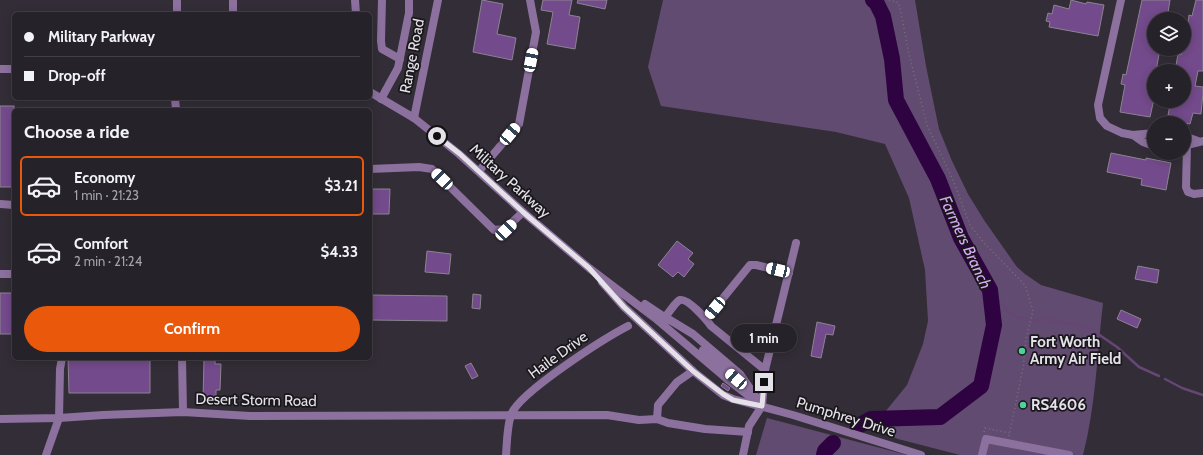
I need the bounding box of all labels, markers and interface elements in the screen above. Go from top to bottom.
map controls [1147,12,1191,160]
button: layers [1147,12,1191,56]
street label: Range Road [396,17,428,95]
text: Military Parkway [48,28,155,46]
car [523,47,539,73]
button: + [1147,64,1191,108]
text: Drop-off [48,67,106,85]
button: − [1147,116,1191,160]
text: Choose a ride [24,121,129,143]
car [498,121,522,147]
route start [428,127,446,145]
street label: Military Parkway [466,140,554,222]
car [429,166,455,192]
icon: car [26,168,62,204]
text: Economy [74,169,135,187]
text: $3.21 [324,177,358,195]
text: 1 min · 21:23 [74,187,139,203]
water label: Farmers Branch [936,193,995,292]
car [493,217,519,243]
icon: car [26,234,62,270]
text: Comfort [74,235,128,253]
text: $4.33 [320,243,358,261]
text: 2 min · 21:24 [74,253,142,269]
car [765,261,791,279]
car [703,295,727,321]
button: Confirm [24,306,360,352]
callout: 1 min [731,324,797,352]
street label: Haile Drive [525,327,591,383]
text: 1 min [749,330,779,346]
place label: Fort Worth Army Air Field [1030,333,1121,368]
marker: Fort Worth Army Air Field [1017,346,1027,356]
car [723,367,749,391]
route end [755,373,773,391]
street label: Desert Storm Road [195,390,317,410]
street label: Pumphrey Drive [794,393,898,441]
place label: RS4606 [1031,396,1086,414]
marker: RS4606 [1018,400,1028,410]

